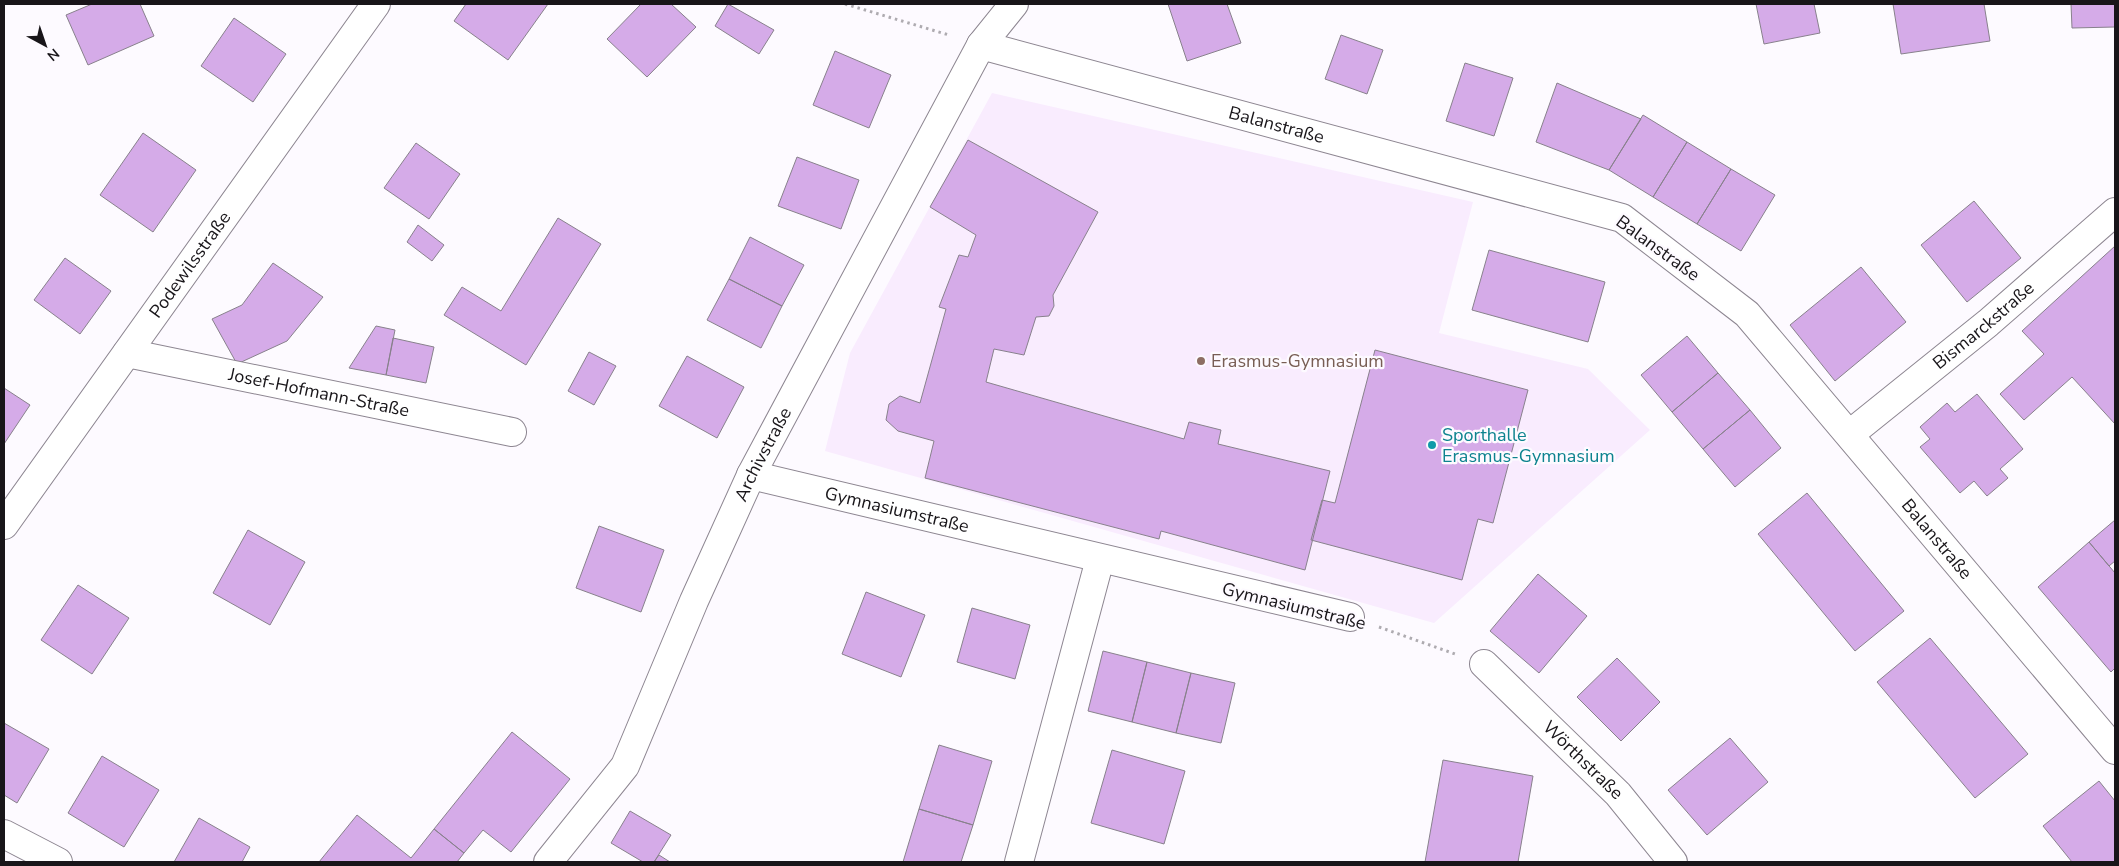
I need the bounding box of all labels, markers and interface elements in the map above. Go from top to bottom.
north arrow [20,20,70,70]
text: N [43,44,63,65]
street label: Balanstraße [1226,100,1327,149]
street label: Podewilsstraße [144,206,236,323]
street label: Balanstraße [1611,209,1705,287]
street label: Bismarckstraße [1928,276,2039,375]
place label: Erasmus-Gymnasium [1211,349,1384,373]
marker: Erasmus-Gymnasium [1195,355,1207,367]
street label: Josef-Hofmann-Straße [226,362,411,423]
street label: Archivstraße [729,403,797,505]
place label: Sporthalle Erasmus-Gymnasium [1442,423,1615,468]
marker: Sporthalle Erasmus-Gymnasium [1426,439,1438,451]
street label: Gymnasiumstraße [822,481,971,538]
street label: Balanstraße [1896,494,1978,584]
street label: Gymnasiumstraße [1220,577,1368,635]
street label: Wörthstraße [1537,715,1629,805]

